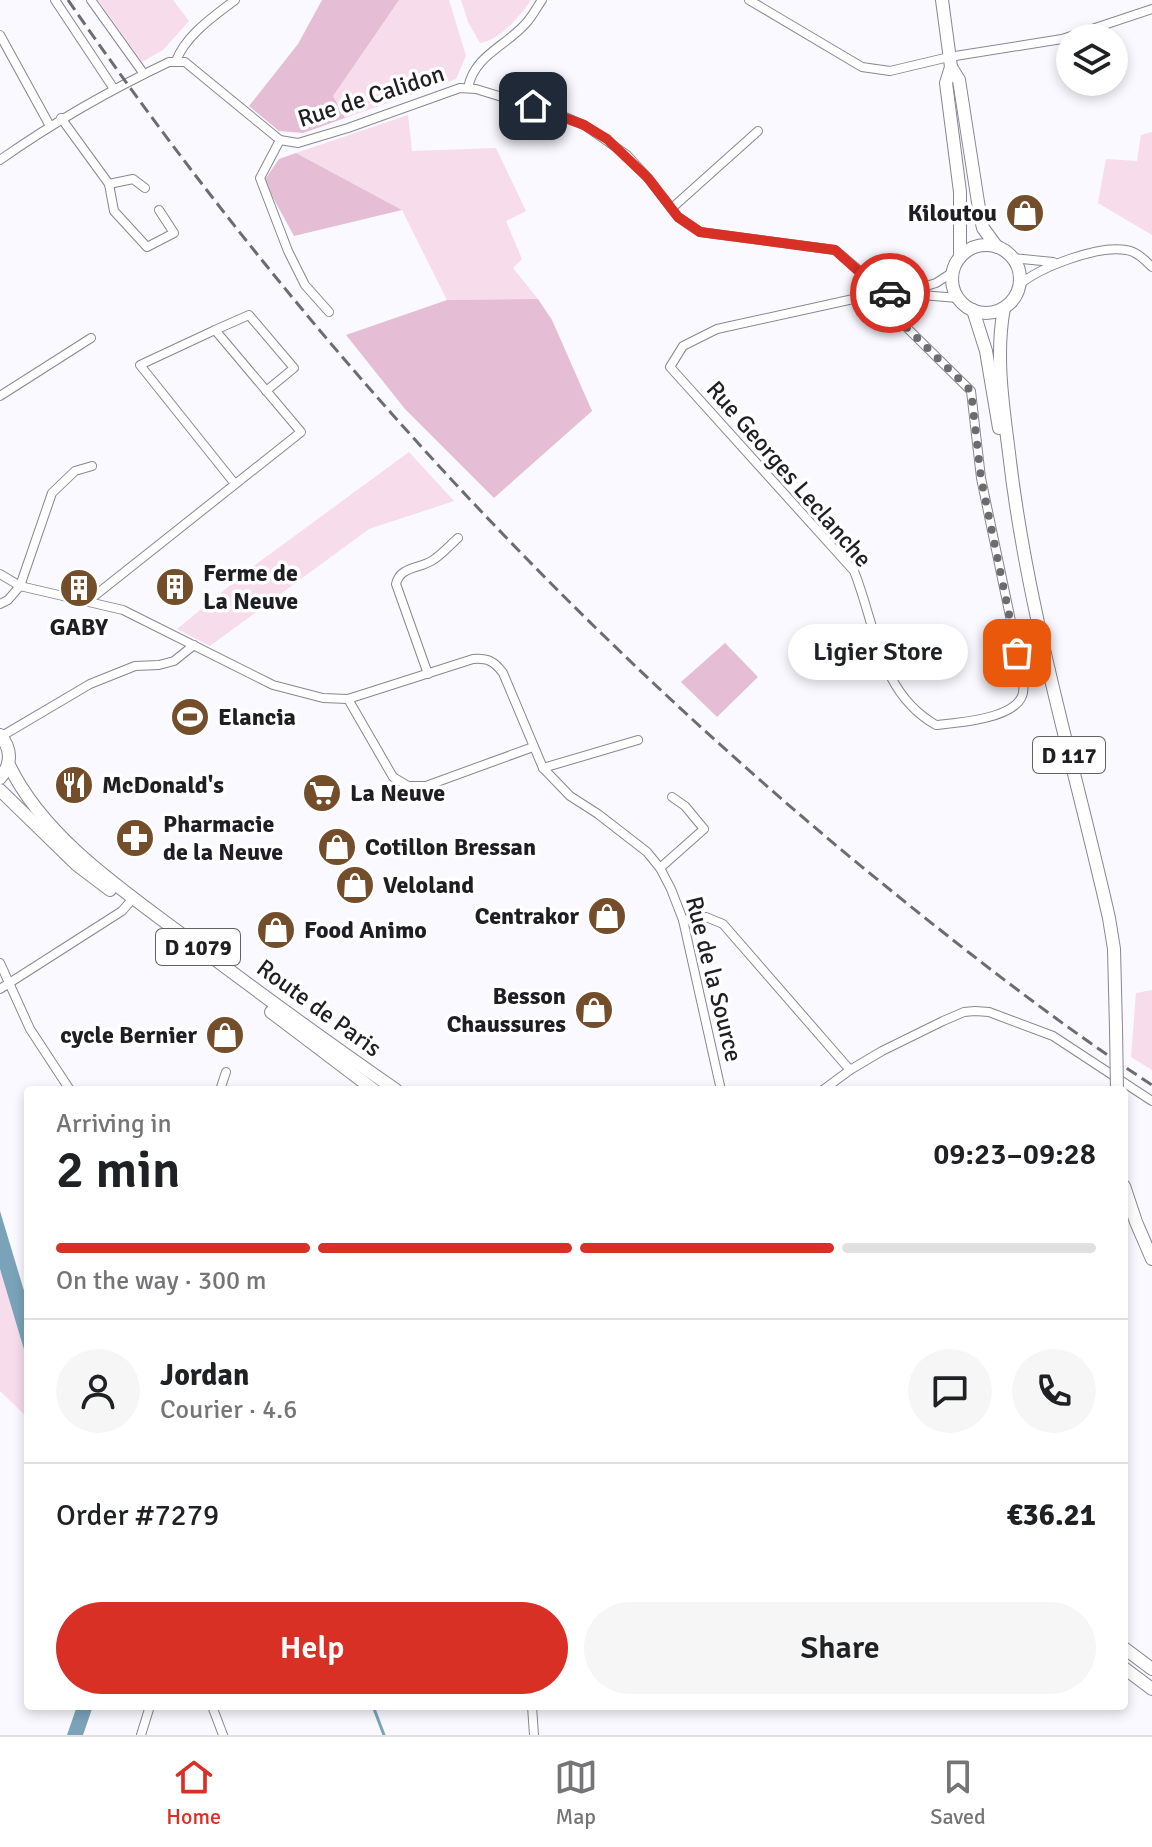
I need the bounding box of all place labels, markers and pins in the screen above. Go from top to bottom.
pin [499,72,567,140]
shop icon: Kiloutou [1004,192,1046,234]
place label: Kiloutou [907,198,997,228]
place label: Ferme de La Neuve [203,558,298,616]
building icon: Ferme de La Neuve [154,566,196,608]
building icon: GABY [58,567,100,609]
place label: GABY [50,612,109,642]
pin [983,619,1051,687]
callout: Ligier Store [789,625,969,681]
sports icon: Elancia [169,696,211,738]
place label: Elancia [218,702,296,732]
restaurant icon: McDonald's [53,764,95,806]
place label: McDonald's [102,770,224,800]
supermarket icon: La Neuve [301,772,343,814]
place label: La Neuve [350,778,445,808]
place label: Pharmacie de la Neuve [163,809,283,867]
pharmacy icon: Pharmacie de la Neuve [114,817,156,859]
shop icon: Cotillon Bressan [316,826,358,868]
place label: Cotillon Bressan [365,832,536,862]
shop icon: Veloland [334,864,376,906]
place label: Veloland [383,870,474,900]
shop icon: Centrakor [586,895,628,937]
place label: Centrakor [475,901,579,931]
shop icon: Food Animo [255,909,297,951]
place label: Food Animo [304,915,427,945]
place label: Besson Chaussures [447,981,566,1039]
shop icon: Besson Chaussures [573,989,615,1031]
shop icon: cycle Bernier [204,1014,246,1056]
place label: cycle Bernier [60,1020,197,1050]

